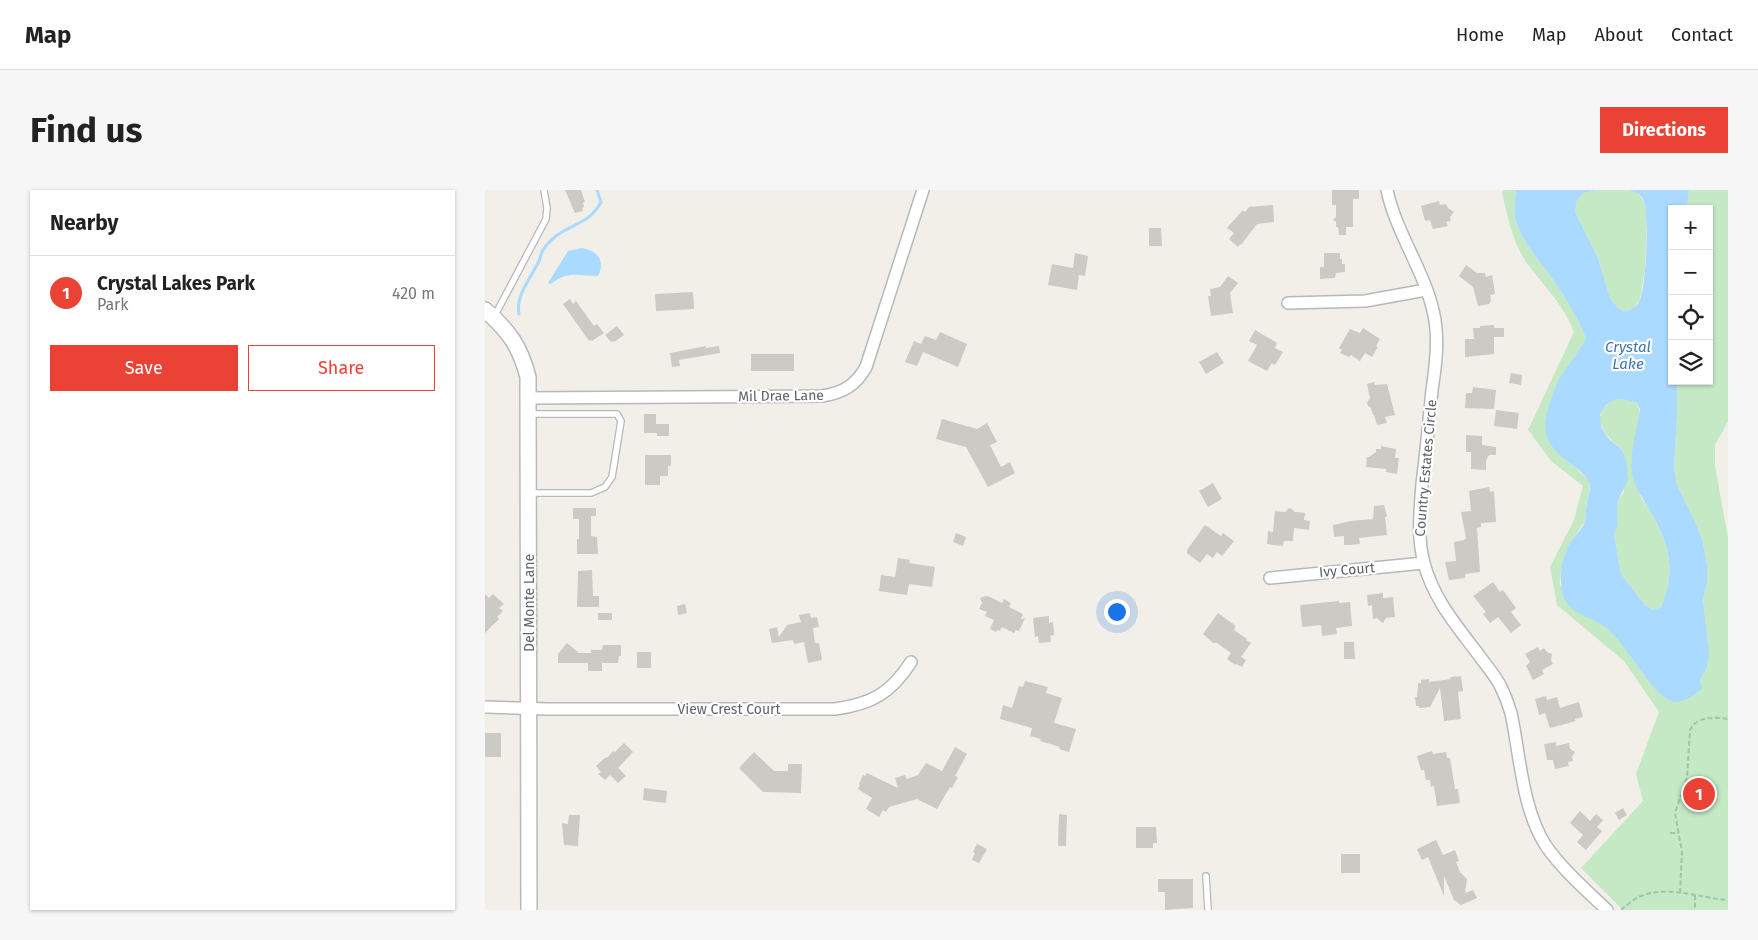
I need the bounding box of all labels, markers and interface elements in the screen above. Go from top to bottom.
text: Map [25,21,71,49]
text: Home [1456,24,1504,46]
text: Map [1532,24,1566,46]
text: About [1594,24,1643,46]
text: Contact [1671,24,1733,46]
button: Directions [1600,107,1728,153]
text: Find us [30,109,142,151]
map controls [1668,205,1713,385]
button: + [1668,205,1713,250]
text: Nearby [50,210,118,236]
button: − [1668,250,1713,295]
text: Crystal Lakes Park [97,272,255,295]
text: 1 [62,284,70,303]
text: 420 m [392,284,435,303]
text: Park [97,295,129,314]
button: locate [1668,295,1713,340]
water label: Crystal Lake [1605,338,1651,373]
button: layers [1668,340,1713,385]
button: Save [50,345,238,391]
button: Share [248,345,435,391]
street label: Mil Drae Lane [738,387,824,405]
street label: Country Estates Circle [1412,399,1440,537]
street label: Del Monte Lane [521,554,538,652]
street label: Ivy Court [1318,559,1377,581]
your location [1104,599,1130,625]
street label: View Crest Court [678,701,781,718]
pin: 1 [1683,775,1715,813]

